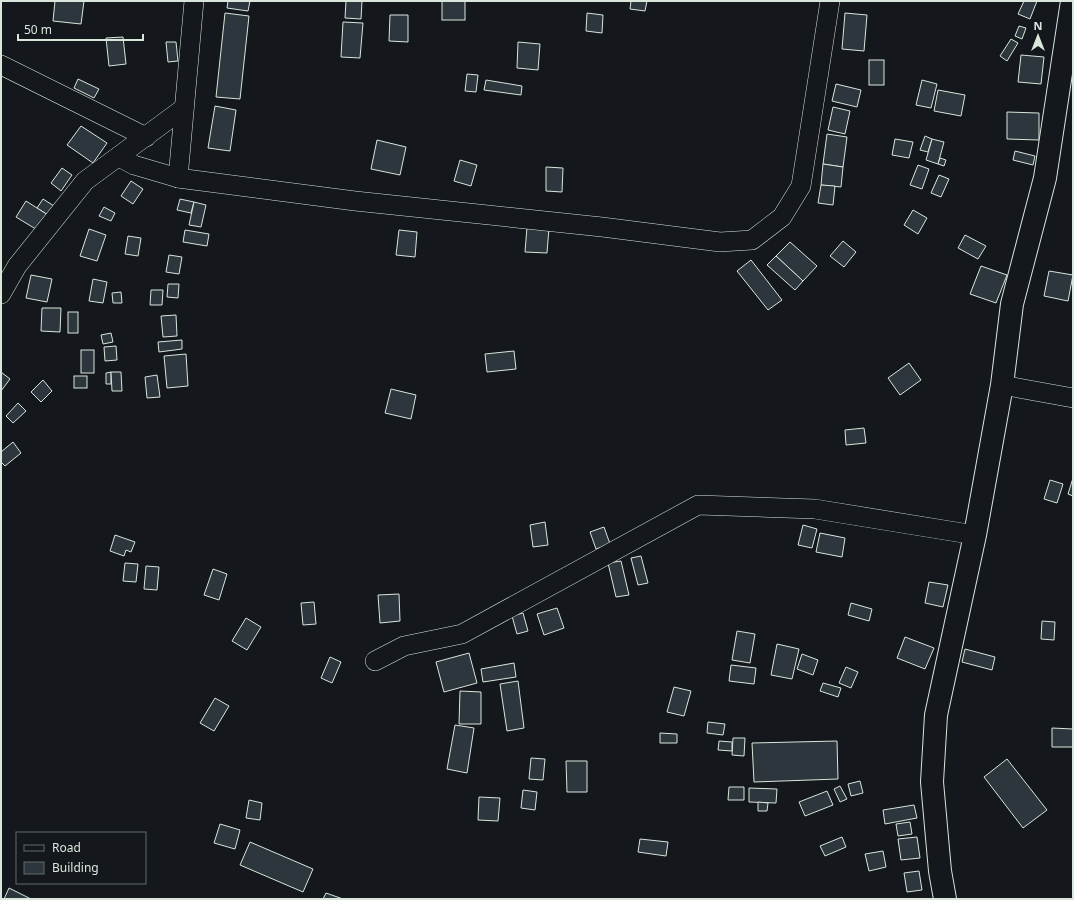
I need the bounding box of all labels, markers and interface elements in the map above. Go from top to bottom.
scale bar [18,16,143,42]
north arrow [1018,16,1058,56]
text: N [1034,18,1042,33]
text: 50 m [24,21,52,38]
legend [16,832,146,884]
text: Road [52,839,81,856]
text: Building [52,859,99,876]

